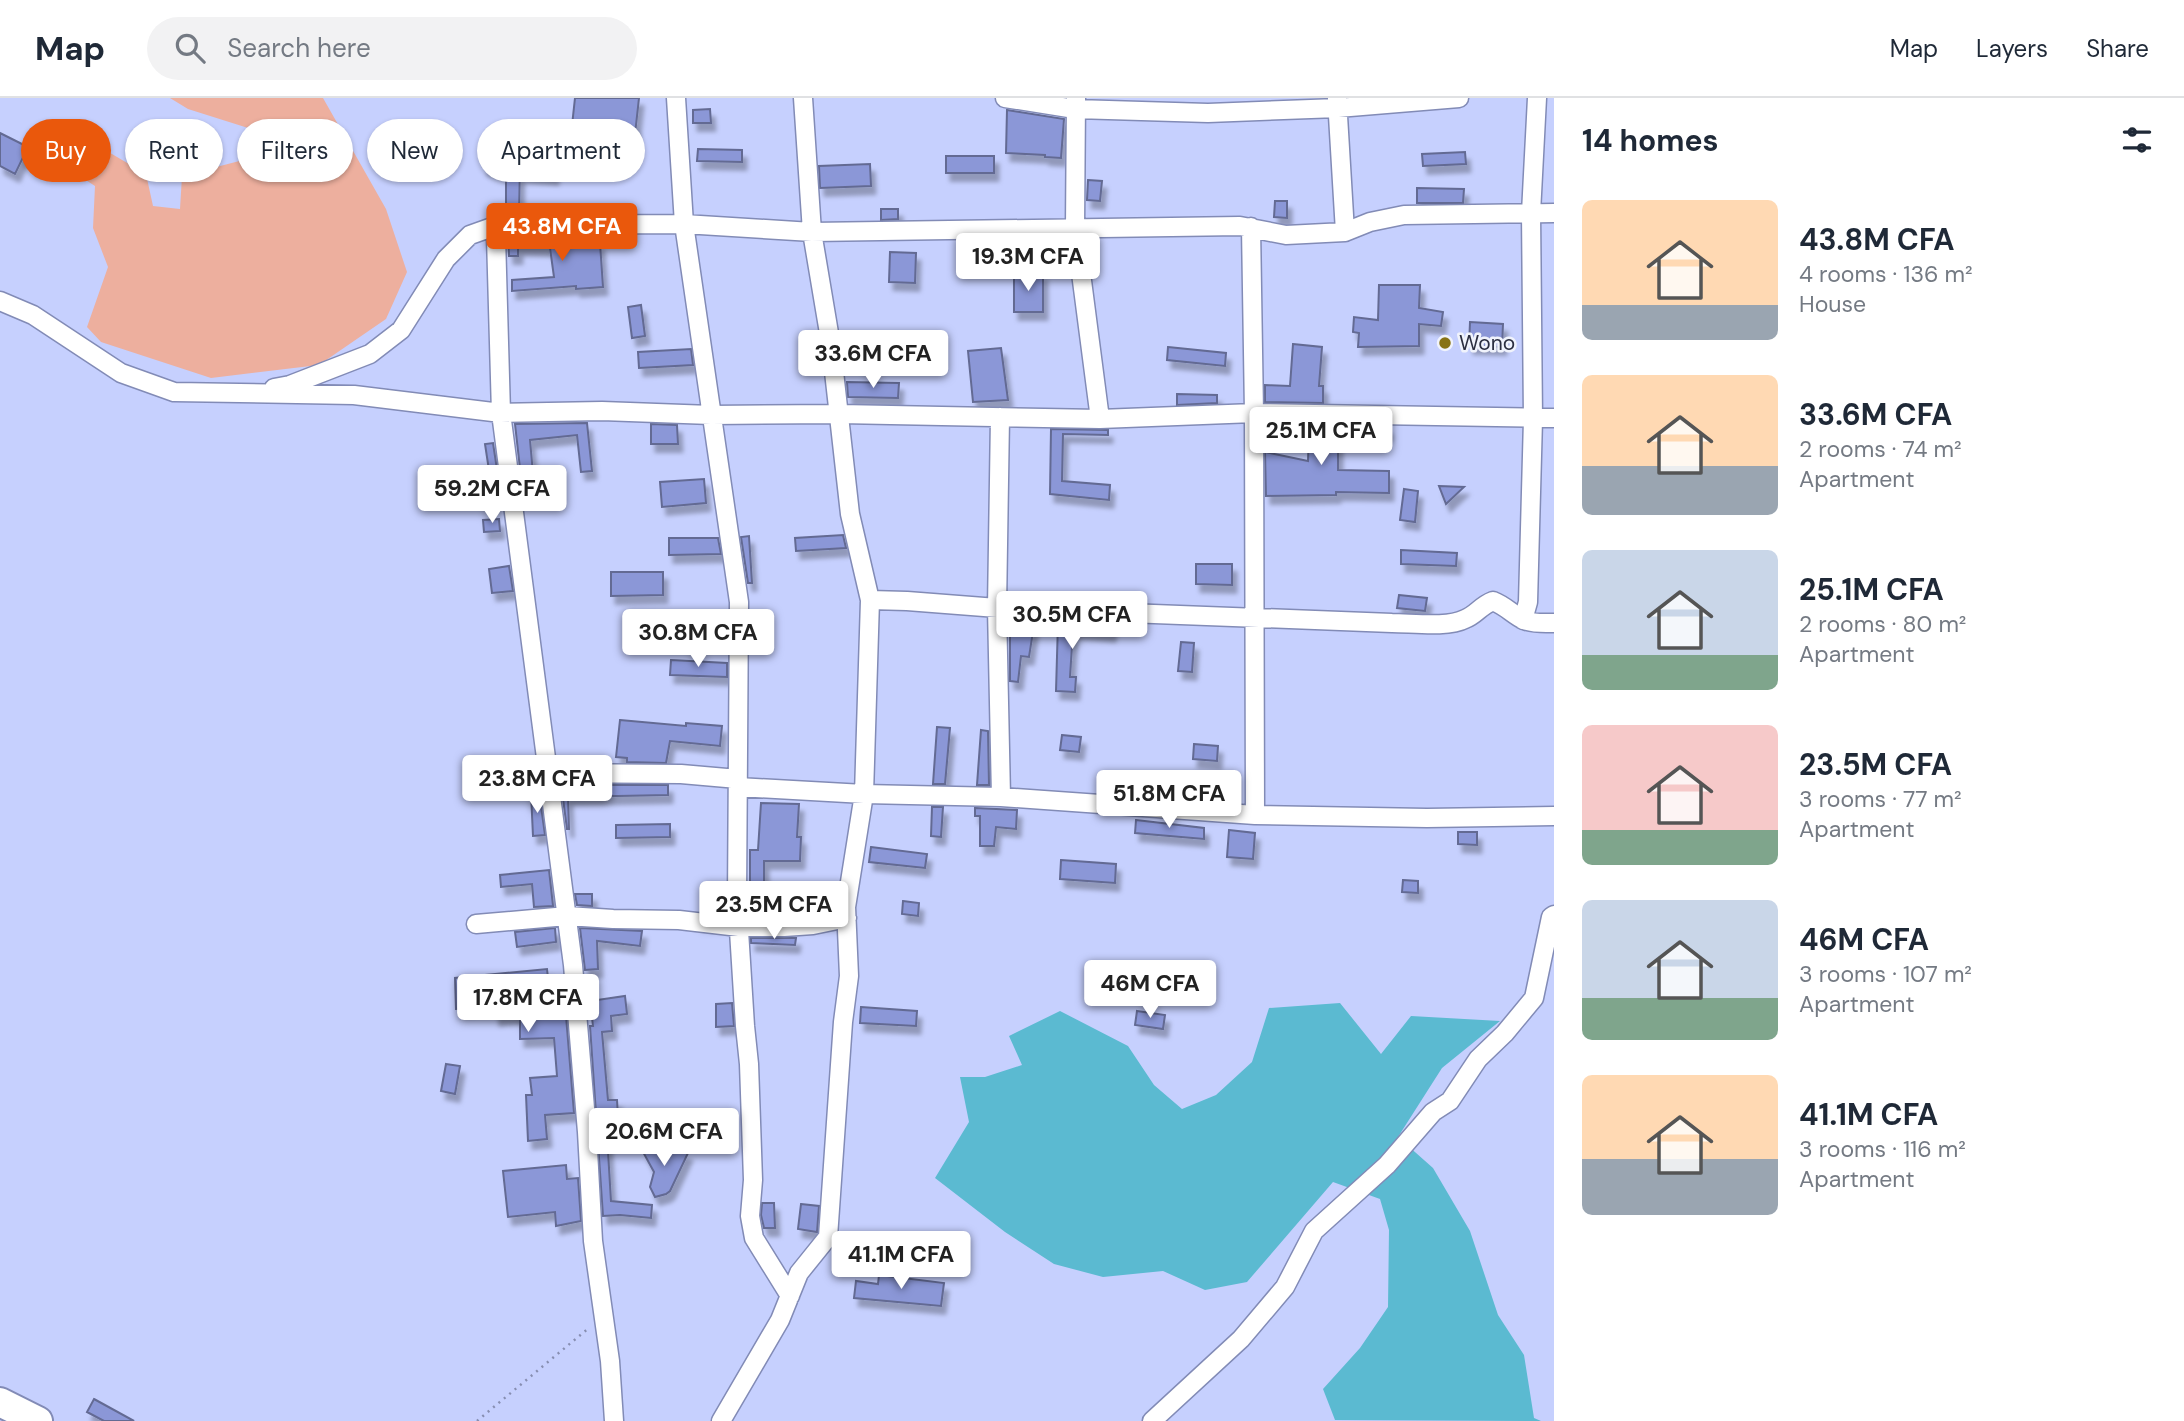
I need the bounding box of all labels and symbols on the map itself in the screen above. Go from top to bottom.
pin: 43.8M CFA [482,204,642,263]
pin: 19.3M CFA [948,234,1108,293]
place label: Wono [1459,329,1515,357]
pin: 33.6M CFA [793,330,953,390]
marker: Wono [1437,335,1453,351]
pin: 25.1M CFA [1241,408,1401,467]
pin: 59.2M CFA [412,466,572,525]
pin: 30.5M CFA [992,592,1152,651]
pin: 30.8M CFA [618,610,778,669]
pin: 23.8M CFA [457,756,617,815]
pin: 51.8M CFA [1089,770,1249,830]
pin: 23.5M CFA [694,882,854,941]
pin: 46M CFA [1085,960,1215,1020]
pin: 17.8M CFA [448,974,608,1034]
pin: 20.6M CFA [584,1108,744,1168]
pin: 41.1M CFA [821,1232,981,1291]

